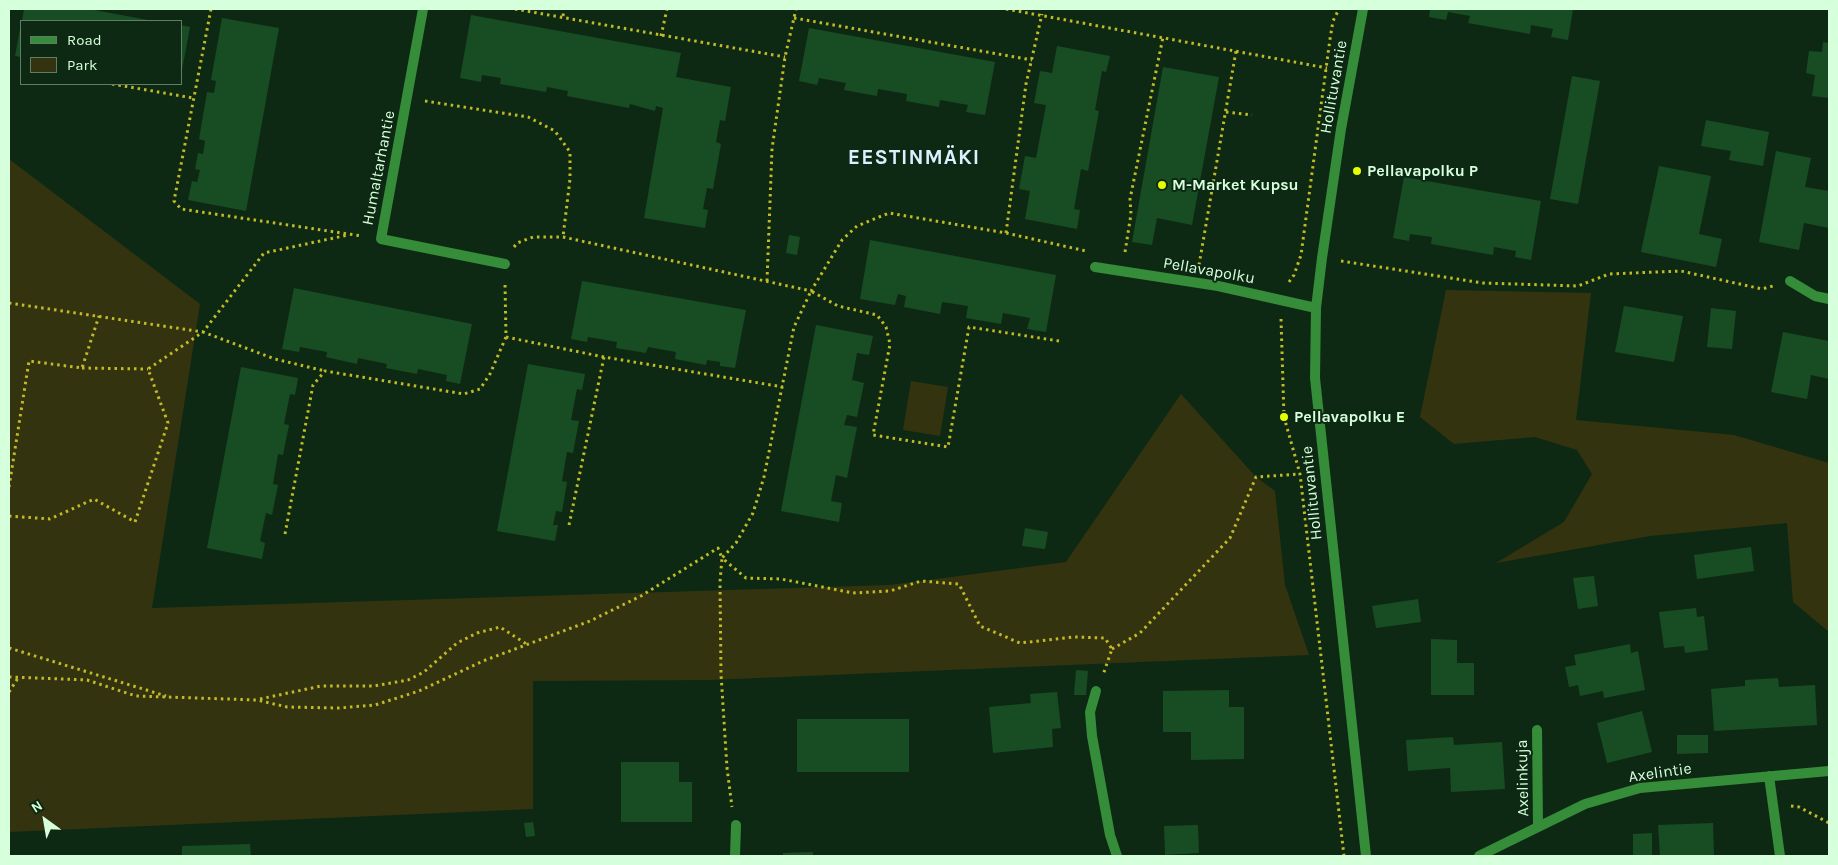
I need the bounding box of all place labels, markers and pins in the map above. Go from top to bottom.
place label: Pellavapolku P [1367,161,1478,181]
marker: Pellavapolku P [1351,165,1363,177]
place label: M-Market Kupsu [1172,175,1299,195]
marker: M-Market Kupsu [1156,179,1168,191]
place label: Pellavapolku E [1294,407,1405,427]
marker: Pellavapolku E [1278,411,1290,423]

